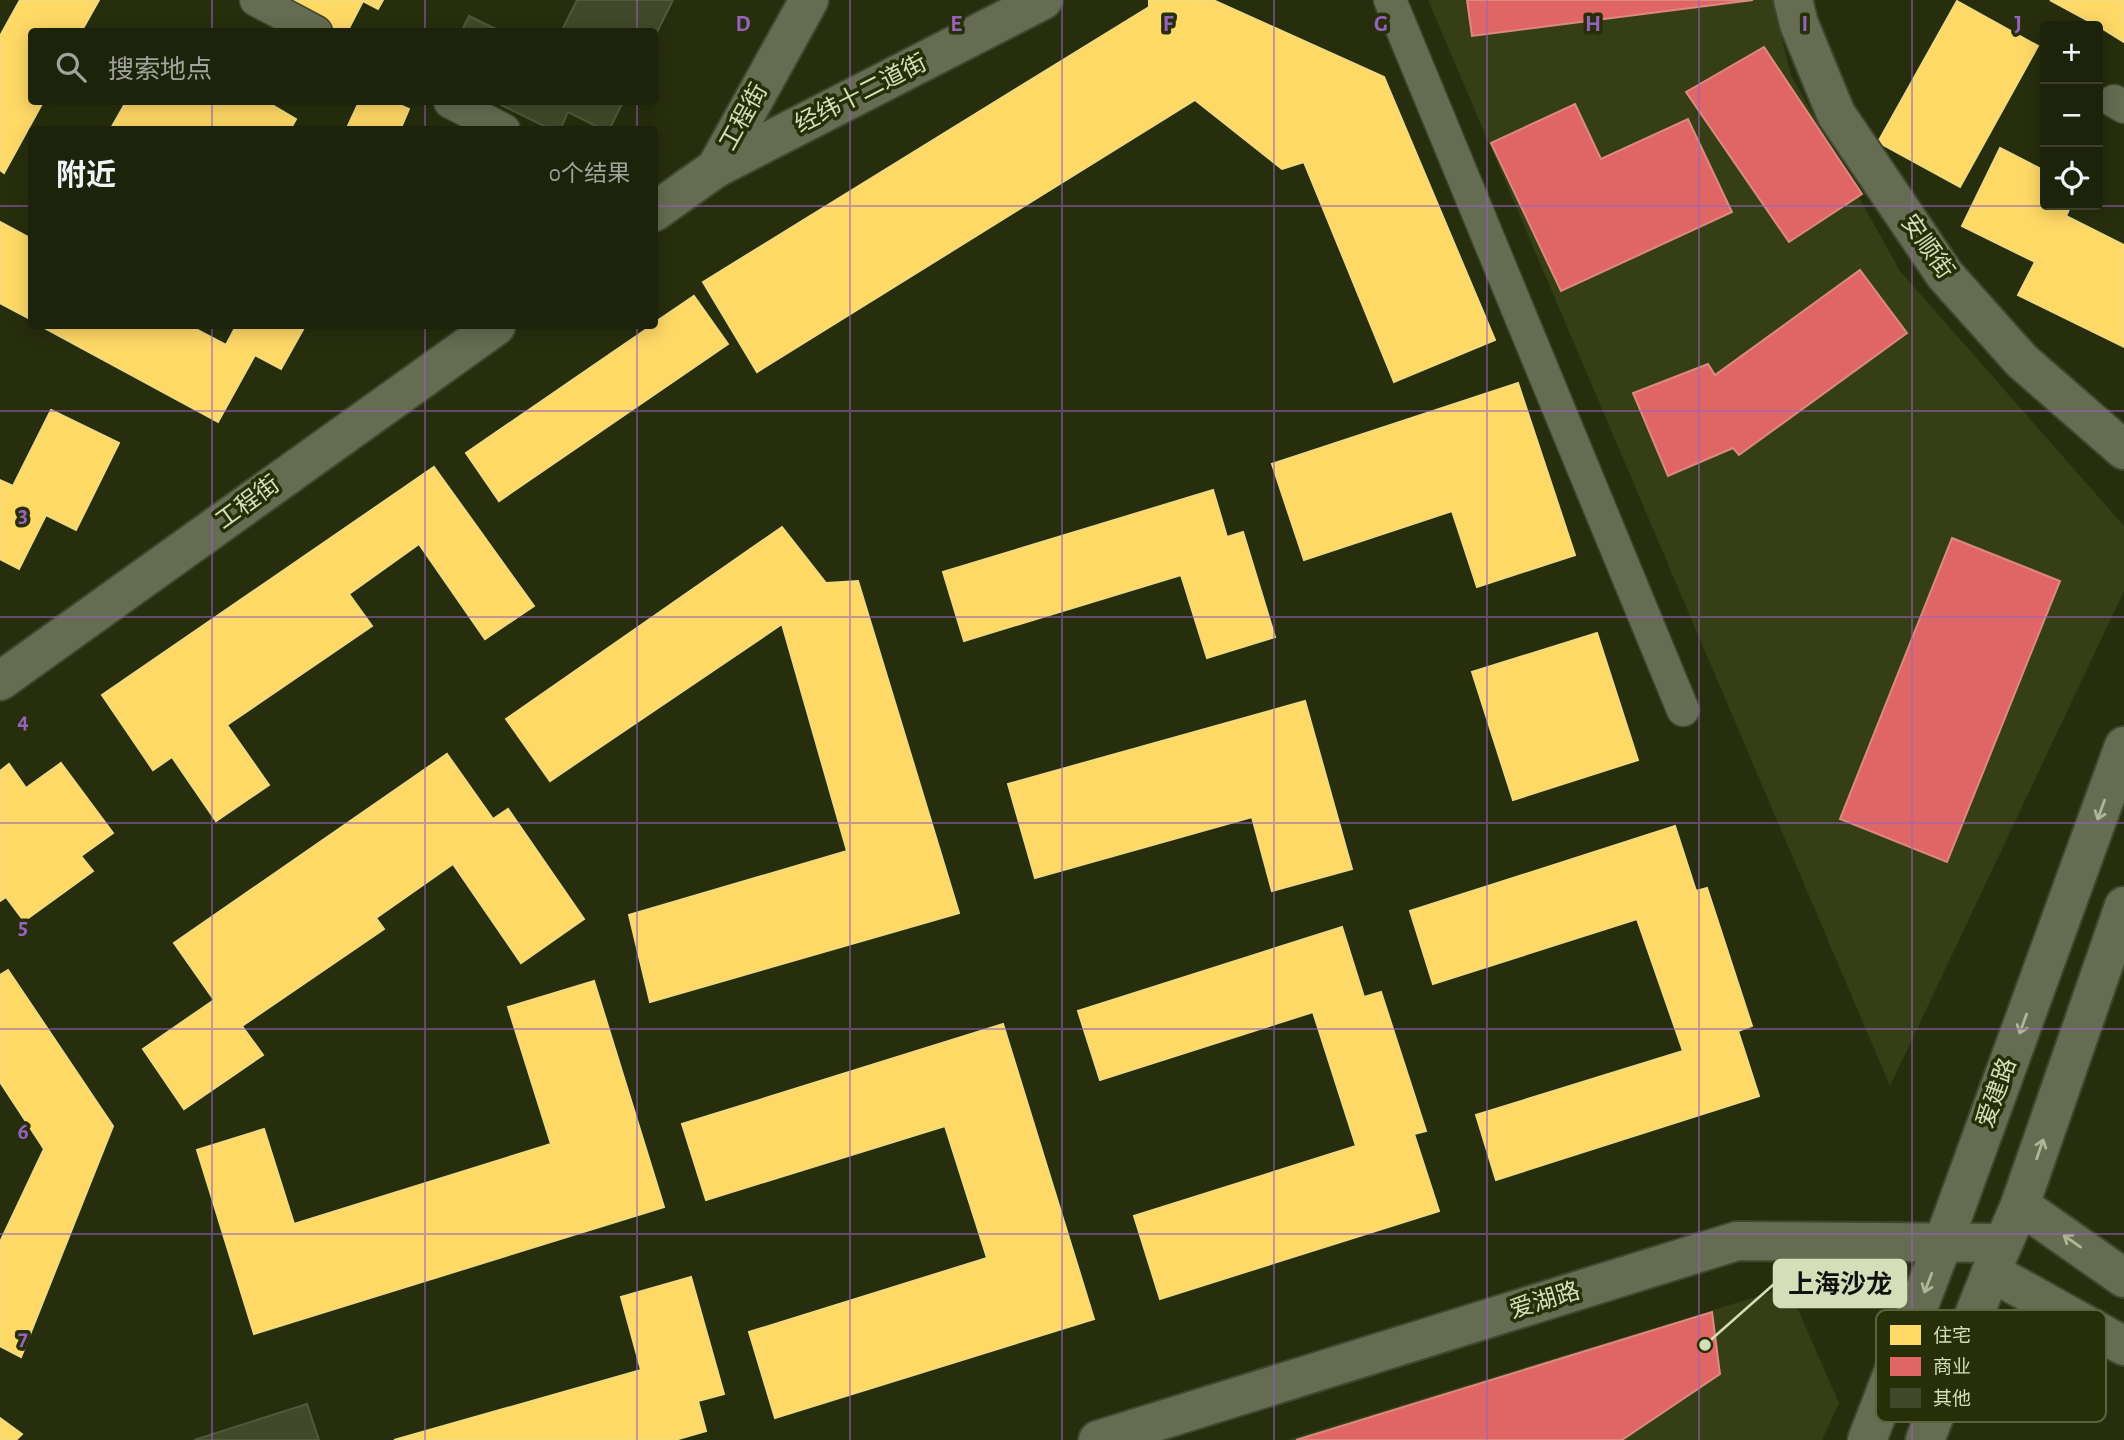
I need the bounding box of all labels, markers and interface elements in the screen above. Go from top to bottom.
text: D [735,13,751,36]
text: E [950,13,962,36]
text: F [1163,13,1174,36]
text: G [1374,13,1388,36]
text: H [1585,13,1601,36]
text: I [1802,13,1808,36]
text: J [2014,13,2022,36]
map controls [2040,21,2103,210]
button: + [2040,21,2103,84]
search box [28,28,658,105]
icon: search [52,48,90,86]
street label: 经纬十二道街 [790,49,931,137]
text: 搜索地点 [108,57,212,83]
street label: 工程街 [714,79,772,154]
button: − [2040,84,2103,147]
button: locate [2040,147,2103,210]
text: 附近 [56,161,116,191]
text: 0个结果 [549,163,630,186]
street label: 安顺街 [1897,209,1959,283]
street label: 工程街 [211,471,284,534]
text: 3 [18,504,28,527]
text: 4 [17,710,29,733]
one-way arrow [2093,798,2106,820]
text: 5 [18,916,28,939]
one-way arrow [2016,1012,2028,1034]
street label: 爱建路 [1972,1054,2021,1131]
text: 6 [17,1121,29,1144]
one-way arrow [2035,1138,2047,1160]
one-way arrow [2063,1234,2082,1248]
callout: 上海沙龙 [1774,1260,1906,1307]
text: 上海沙龙 [1788,1270,1892,1298]
one-way arrow [1920,1272,1933,1294]
street label: 爱湖路 [1506,1277,1583,1323]
legend [1876,1310,2106,1422]
text: 住宅 [1933,1325,1971,1346]
text: 7 [18,1327,28,1350]
text: 商业 [1933,1356,1971,1377]
text: 其他 [1933,1388,1971,1409]

